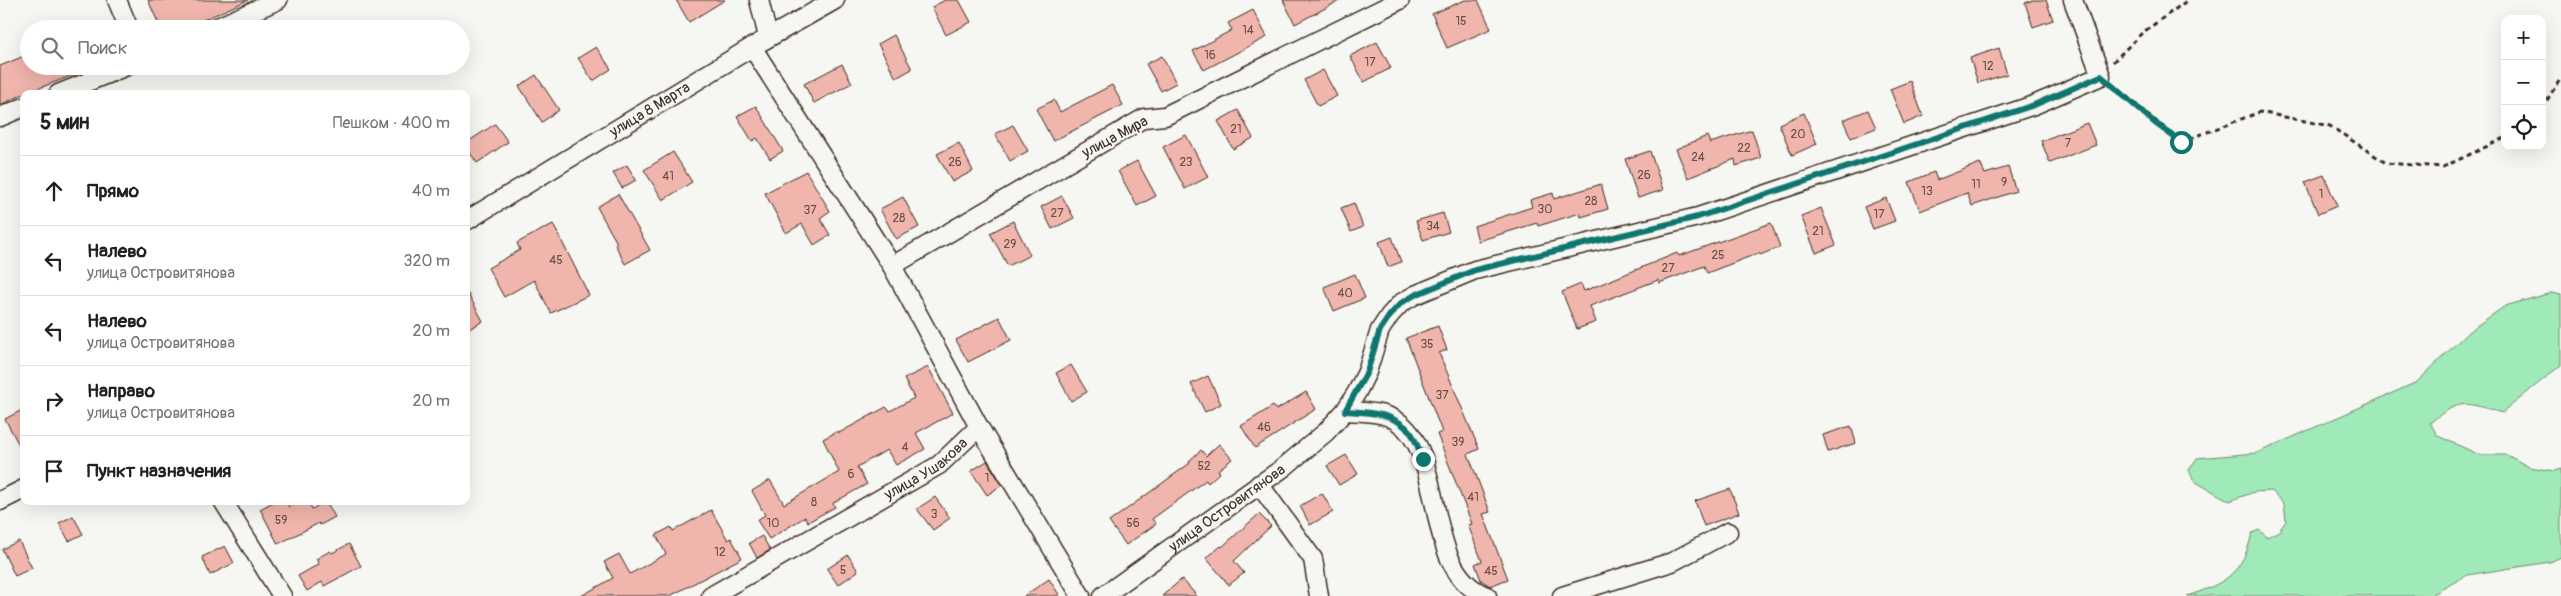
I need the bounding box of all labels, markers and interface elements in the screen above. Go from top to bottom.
house number: 15 [1455,14,1467,29]
map controls [2501,15,2546,150]
button: + [2501,15,2546,60]
search box [20,20,470,75]
house number: 14 [1242,23,1254,38]
icon: search [38,34,66,62]
text: Поиск [78,36,128,60]
house number: 16 [1204,48,1216,63]
house number: 17 [1364,55,1376,70]
house number: 12 [1982,59,1994,74]
button: − [2501,60,2546,105]
street label: улица 8 Марта [605,78,693,142]
button: locate [2501,105,2546,150]
text: 5 мин [40,109,90,136]
street label: улица Мира [1078,112,1151,163]
text: Пешком · 400 m [333,113,450,133]
house number: 21 [1230,122,1242,137]
house number: 20 [1791,127,1805,142]
route start [2170,131,2193,154]
house number: 7 [2065,136,2072,151]
house number: 22 [1737,141,1751,156]
house number: 24 [1691,150,1705,165]
house number: 26 [948,155,962,170]
house number: 23 [1179,155,1193,170]
house number: 26 [1637,168,1651,183]
house number: 41 [662,169,674,184]
house number: 9 [2001,175,2007,190]
icon: ahead [40,177,68,205]
house number: 11 [1971,177,1981,192]
text: Прямо [87,179,139,203]
text: 40 m [412,181,450,201]
house number: 13 [1921,184,1933,199]
house number: 1 [2319,187,2323,202]
house number: 28 [1585,194,1597,209]
house number: 30 [1538,202,1552,217]
house number: 37 [803,203,817,218]
house number: 27 [1050,206,1064,221]
house number: 17 [1873,207,1885,222]
house number: 28 [893,211,905,226]
house number: 34 [1426,219,1440,234]
house number: 21 [1812,224,1824,239]
house number: 29 [1004,237,1016,252]
text: Налево [87,239,147,263]
icon: left [40,247,68,275]
house number: 25 [1711,248,1725,263]
text: 320 m [404,251,450,271]
house number: 45 [549,253,563,268]
house number: 27 [1661,261,1675,276]
text: улица Островитянова [87,263,235,283]
house number: 40 [1337,286,1353,301]
text: Налево [87,309,147,333]
icon: left [40,317,68,345]
text: 20 m [412,321,450,341]
text: улица Островитянова [87,333,235,353]
house number: 35 [1420,337,1434,352]
text: Направо [87,379,155,403]
icon: right [40,387,68,415]
house number: 37 [1435,388,1449,403]
text: 20 m [412,391,450,411]
text: улица Островитянова [87,403,235,423]
house number: 46 [1257,420,1271,435]
street label: улица Ушакова [880,433,971,504]
house number: 39 [1452,435,1464,450]
house number: 4 [902,440,909,455]
route end [1412,448,1435,471]
icon: arrive [40,457,68,485]
text: Пункт назначения [87,459,231,483]
house number: 52 [1197,459,1211,474]
street label: улица Островитянова [1164,460,1289,556]
house number: 6 [848,467,855,482]
house number: 1 [985,471,989,486]
house number: 41 [1467,490,1479,505]
house number: 8 [811,495,817,510]
house number: 3 [931,507,938,522]
house number: 59 [275,513,287,528]
house number: 10 [767,516,779,531]
house number: 56 [1126,516,1140,531]
house number: 12 [714,545,726,560]
house number: 5 [840,563,846,578]
house number: 45 [1484,564,1498,579]

